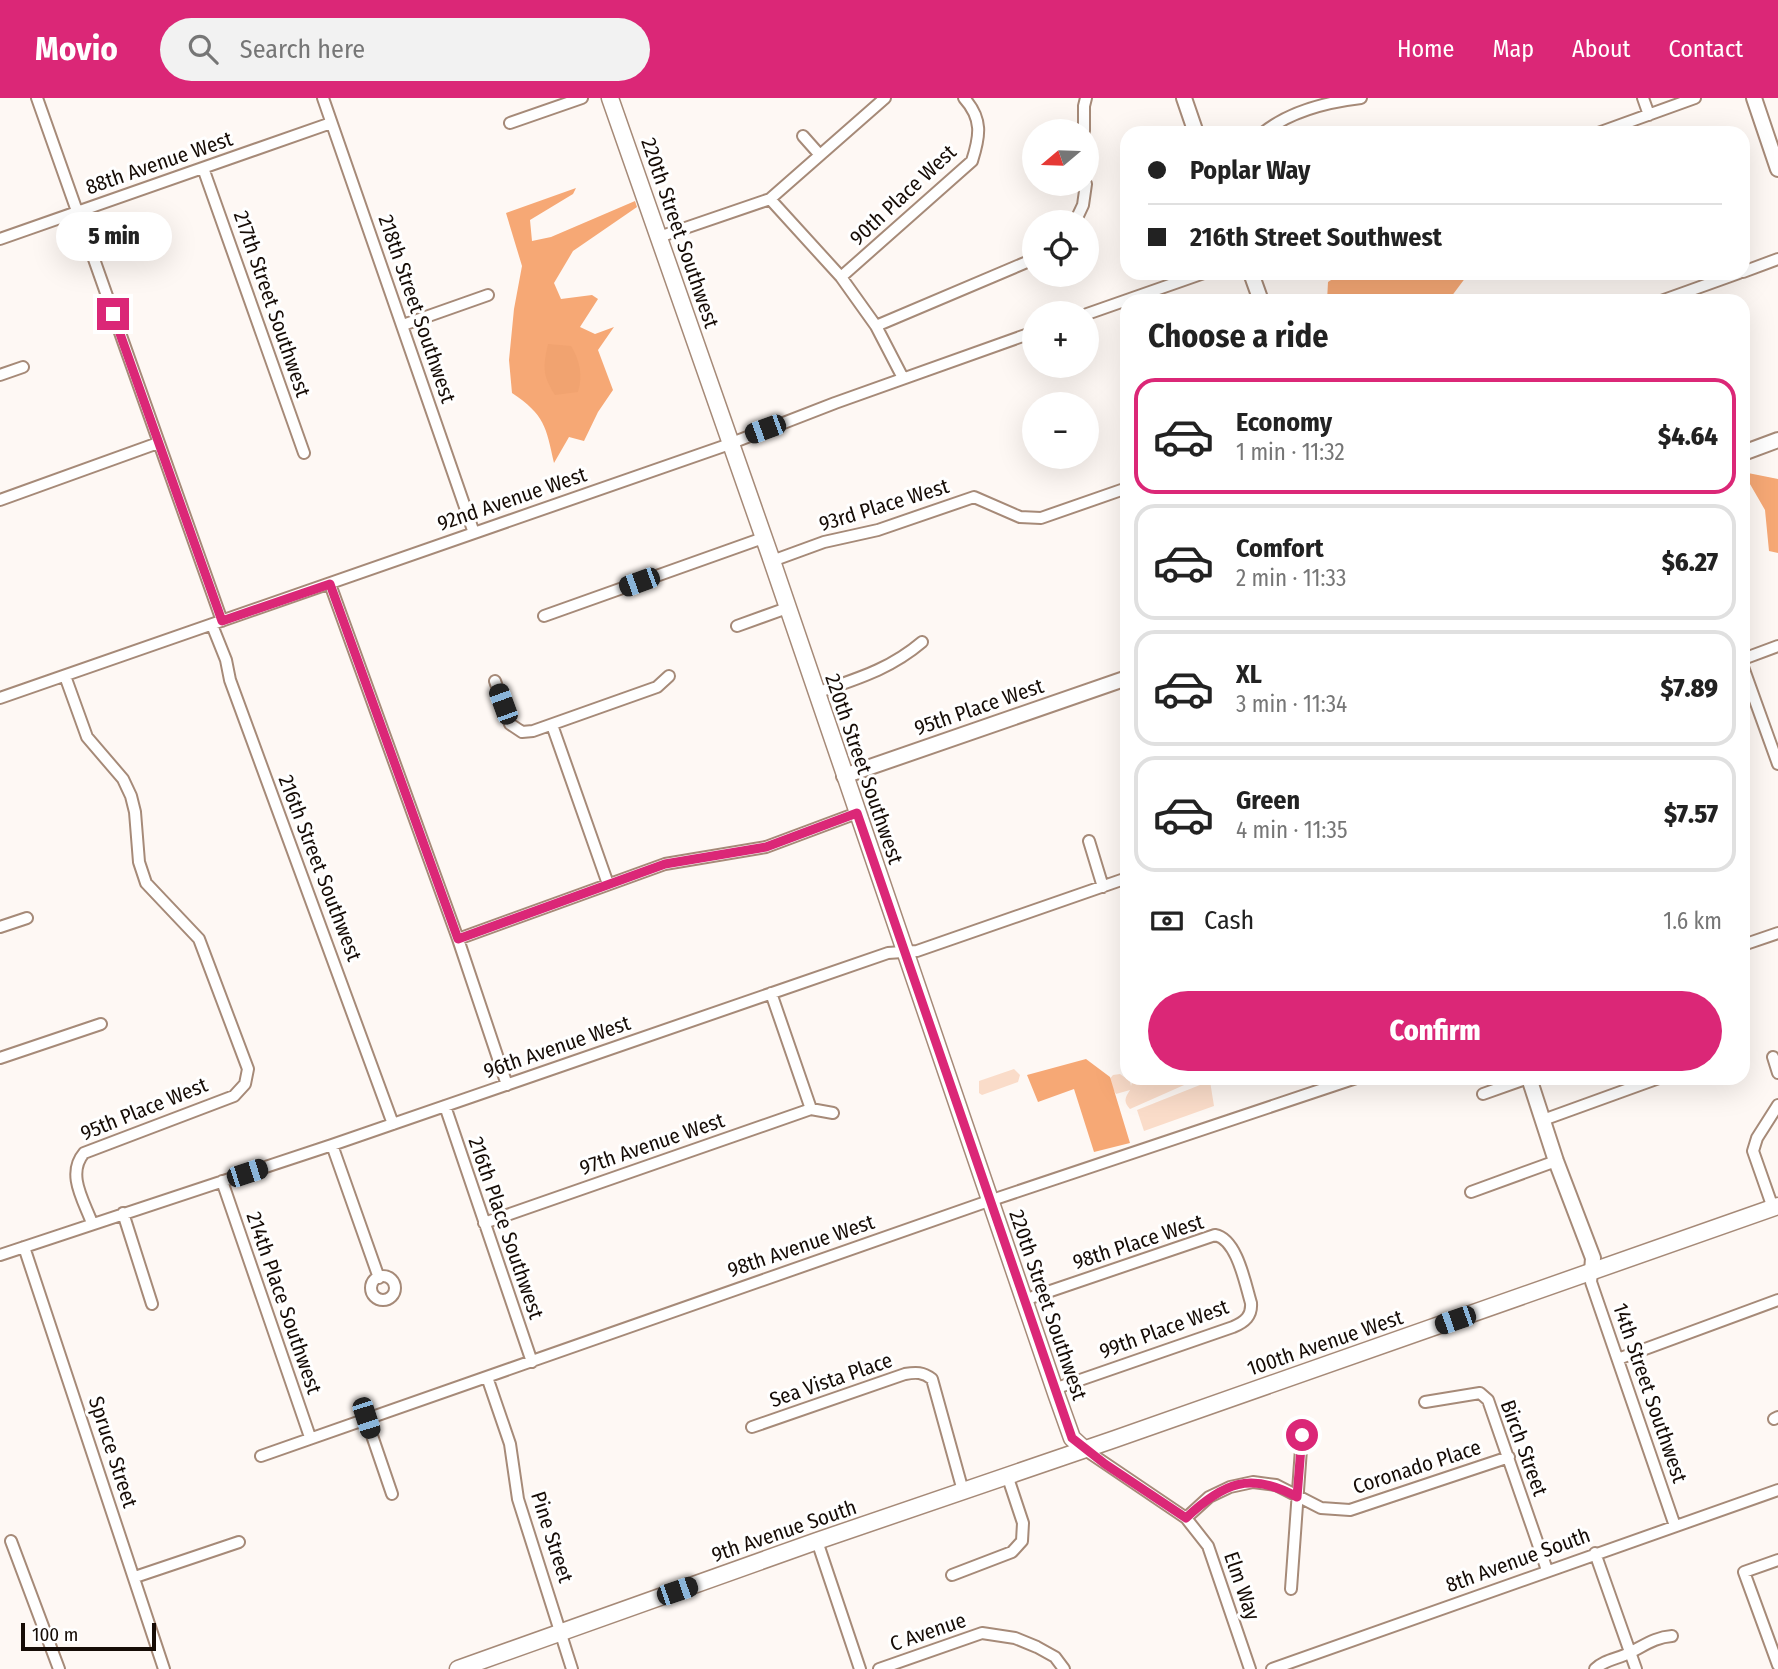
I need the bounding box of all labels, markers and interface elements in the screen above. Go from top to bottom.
search box [160,18,650,81]
text: Movio [35,29,118,69]
icon: search [184,30,222,68]
text: Search here [240,34,365,65]
text: Home [1397,35,1454,63]
text: Map [1492,35,1534,63]
text: About [1572,35,1630,63]
text: Contact [1668,35,1743,63]
north arrow [1022,119,1099,196]
map controls [1022,119,1099,469]
street label: 88th Avenue West [82,126,236,200]
street label: 220th Street Southwest [635,135,725,332]
street label: 90th Place West [844,139,962,251]
text: Poplar Way [1190,155,1310,186]
street label: 217th Street Southwest [228,207,316,401]
button: locate [1022,210,1099,287]
callout: 5 min [55,212,171,262]
street label: 218th Street Southwest [373,212,461,407]
text: 5 min [88,222,140,250]
text: 216th Street Southwest [1190,222,1442,253]
route end [97,298,129,330]
button: + [1022,301,1099,378]
text: Choose a ride [1148,317,1329,355]
button: − [1022,392,1099,469]
icon: car [1152,405,1215,468]
text: Economy [1236,407,1332,438]
car [742,412,789,446]
text: $4.64 [1658,421,1718,452]
text: 1 min · 11:32 [1236,438,1345,466]
street label: 92nd Avenue West [434,461,590,537]
street label: 93rd Place West [816,473,952,537]
icon: car [1152,531,1215,594]
text: Comfort [1236,533,1324,564]
text: $6.27 [1662,547,1718,578]
text: 2 min · 11:33 [1236,564,1346,592]
car [616,565,663,599]
icon: car [1152,657,1215,720]
text: XL [1236,659,1262,690]
street label: 220th Street Southwest [819,671,909,868]
street label: 95th Place West [911,673,1047,741]
text: $7.89 [1661,673,1718,704]
car [486,681,521,727]
text: 3 min · 11:34 [1236,690,1347,718]
street label: 216th Street Southwest [273,771,368,965]
icon: car [1152,783,1215,846]
text: Green [1236,785,1300,816]
text: $7.57 [1664,799,1718,830]
text: 4 min · 11:35 [1236,816,1347,844]
icon: cash [1148,902,1186,940]
text: Cash [1204,905,1254,936]
text: 1.6 km [1663,907,1722,935]
button: Confirm [1148,991,1722,1071]
street label: 96th Avenue West [480,1010,634,1084]
street label: 95th Place West [77,1072,211,1146]
street label: 97th Avenue West [576,1107,728,1181]
street label: 216th Place Southwest [463,1133,549,1323]
car [224,1157,271,1189]
street label: 220th Street Southwest [1003,1207,1093,1404]
street label: 214th Place Southwest [241,1209,327,1398]
street label: 98th Avenue West [724,1209,878,1283]
street label: 98th Place West [1069,1209,1207,1275]
street label: 99th Place West [1096,1294,1232,1364]
street label: 14th Street Southwest [1607,1300,1693,1486]
car [1432,1303,1479,1337]
street label: 100th Avenue West [1244,1304,1406,1382]
street label: Sea Vista Place [766,1347,896,1413]
street label: Spruce Street [83,1393,143,1511]
car [350,1395,383,1441]
street label: Birch Street [1495,1396,1553,1500]
route start [1286,1419,1318,1451]
street label: Coronado Place [1350,1434,1484,1500]
street label: Pine Street [525,1488,579,1586]
street label: 9th Avenue South [708,1494,860,1568]
street label: 8th Avenue South [1442,1522,1594,1598]
street label: Elm Way [1218,1548,1266,1624]
car [654,1574,701,1608]
street label: C Avenue [887,1607,969,1657]
scale bar [21,1620,156,1652]
text: 100 m [32,1623,78,1646]

